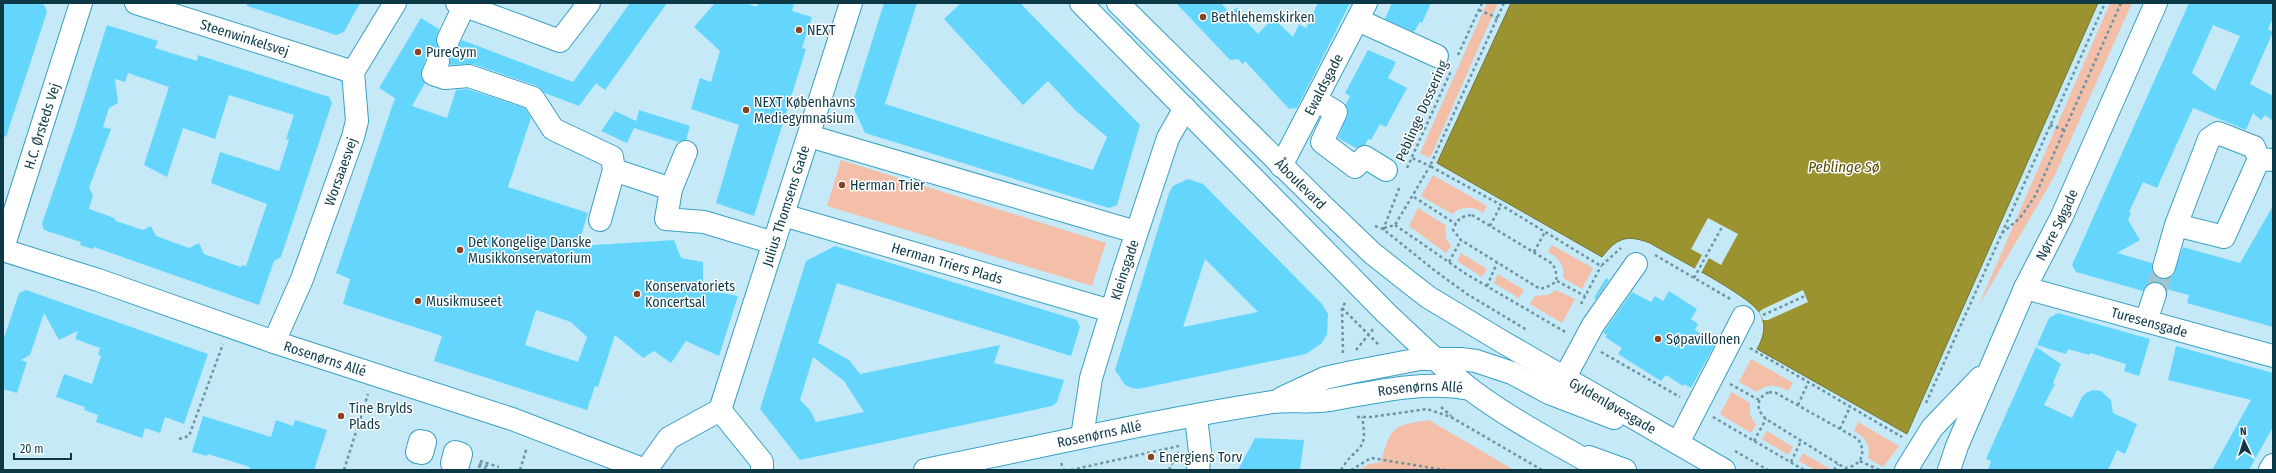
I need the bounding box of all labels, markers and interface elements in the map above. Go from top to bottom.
place label: Bethlehemskirken [1211,9,1315,26]
marker: Bethlehemskirken [1198,12,1208,22]
street label: Steenwinkelsvej [198,15,291,60]
place label: NEXT [807,22,836,39]
marker: NEXT [794,25,804,35]
place label: PureGym [426,44,477,61]
marker: PureGym [413,47,423,57]
street label: Ewaldsgade [1301,51,1347,118]
street label: Peblinge Dossering [1392,57,1452,164]
street label: H.C. Ørsteds Vej [20,81,63,171]
place label: NEXT Københavns Mediegymnasium [754,94,856,127]
marker: NEXT Københavns Mediegymnasium [741,105,751,115]
street label: Worsaaesvej [320,135,361,208]
street label: Julius Thomsens Gade [758,143,813,268]
street label: Åboulevard [1272,154,1330,213]
water label: Peblinge Sø [1808,158,1880,176]
place label: Herman Trier [850,177,925,194]
marker: Herman Trier [837,180,847,190]
street label: Nørre Søgade [2032,186,2081,263]
place label: Det Kongelige Danske Musikkonservatorium [468,234,592,267]
street label: Kleinsgade [1107,237,1142,302]
street label: Herman Triers Plads [889,239,1005,287]
marker: Det Kongelige Danske Musikkonservatorium [455,245,465,255]
place label: Konservatoriets Koncertsal [645,278,735,311]
marker: Konservatoriets Koncertsal [632,289,642,299]
place label: Musikmuseet [426,293,502,310]
marker: Musikmuseet [413,296,423,306]
street label: Turesensgade [2109,304,2190,341]
place label: Søpavillonen [1666,331,1740,348]
marker: Søpavillonen [1653,334,1663,344]
street label: Rosenørns Allé [282,337,369,380]
street label: Gyldenløvesgade [1566,374,1659,437]
street label: Rosenørns Allé [1376,377,1464,400]
place label: Tine Brylds Plads [349,400,413,433]
marker: Tine Brylds Plads [336,411,346,421]
street label: Rosenørns Allé [1056,417,1143,451]
north arrow [2224,421,2264,461]
text: N [2240,425,2247,438]
scale bar [14,435,71,461]
text: 20 m [20,442,44,456]
place label: Energiens Torv [1159,449,1243,466]
marker: Energiens Torv [1146,452,1156,462]

